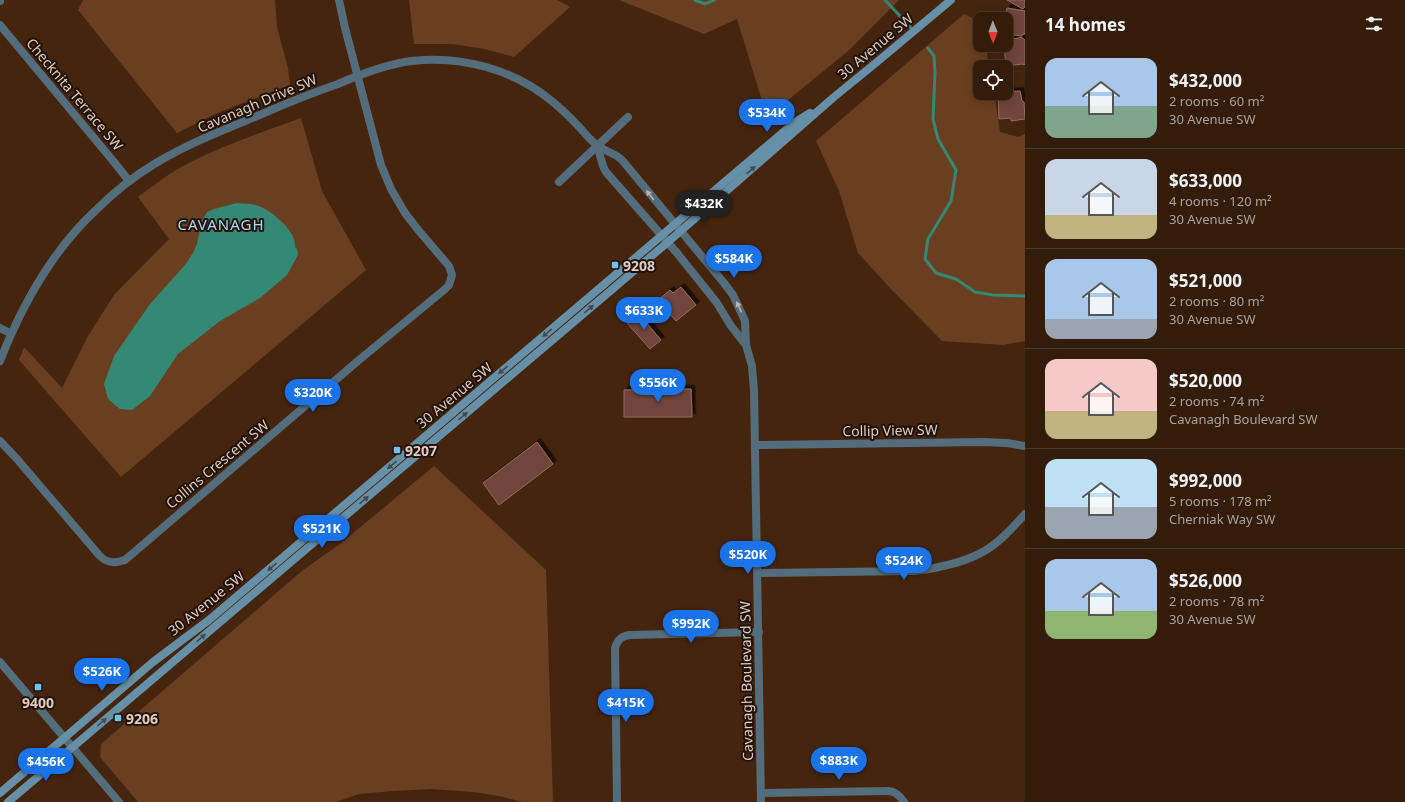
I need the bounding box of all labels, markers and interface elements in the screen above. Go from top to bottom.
street label: 30 Avenue SW [833,9,917,83]
north arrow [973,12,1013,52]
map controls [973,12,1013,100]
text: 14 homes [1045,13,1126,36]
icon: filters [1363,13,1385,35]
street label: Checknita Terrace SW [22,34,128,154]
button: locate [973,60,1013,100]
street label: Cavanagh Drive SW [194,69,320,137]
text: $432,000 [1169,69,1242,92]
icon: home [1077,74,1125,122]
text: 2 rooms · 60 m² [1169,92,1264,110]
pin: $534K [739,99,795,133]
text: $534K [748,103,786,121]
text: 30 Avenue SW [1169,110,1256,128]
one-way arrow [746,165,756,174]
text: $633,000 [1169,169,1242,192]
icon: home [1077,175,1125,223]
one-way arrow [646,189,654,200]
pin: $432K [676,190,732,224]
text: 4 rooms · 120 m² [1169,192,1272,210]
text: $432K [685,194,723,212]
text: 30 Avenue SW [1169,210,1256,228]
district label: CAVANAGH [177,214,265,234]
pin: $584K [706,245,762,279]
text: $584K [715,249,753,267]
place label: 9208 [623,256,655,275]
marker: 9208 [610,260,620,270]
text: $521,000 [1169,269,1242,292]
icon: home [1077,275,1125,323]
text: 2 rooms · 80 m² [1169,292,1264,310]
pin: $633K [616,297,672,331]
text: $633K [625,301,663,319]
one-way arrow [736,302,742,313]
one-way arrow [583,305,594,314]
text: 30 Avenue SW [1169,310,1256,328]
one-way arrow [542,328,551,337]
street label: 30 Avenue SW [412,358,496,432]
one-way arrow [498,365,509,374]
pin: $556K [630,369,686,403]
text: $520,000 [1169,369,1242,392]
text: $556K [639,373,677,391]
icon: home [1077,375,1125,423]
pin: $320K [285,379,341,413]
text: $320K [294,383,332,401]
text: 2 rooms · 74 m² [1169,392,1264,410]
text: Cavanagh Boulevard SW [1169,410,1318,428]
one-way arrow [458,411,469,420]
street label: Collins Crescent SW [162,415,272,513]
street label: Collip View SW [842,420,938,440]
place label: 9207 [405,441,437,460]
marker: 9207 [392,445,402,455]
one-way arrow [387,460,397,469]
text: $992,000 [1169,469,1242,492]
icon: home [1077,475,1125,523]
text: 5 rooms · 178 m² [1169,492,1272,510]
one-way arrow [359,495,370,504]
text: Cherniak Way SW [1169,510,1275,528]
pin: $521K [294,515,350,549]
text: $521K [303,519,341,537]
pin: $520K [720,541,776,575]
text: $520K [729,545,767,563]
pin: $524K [876,547,932,581]
text: $524K [885,551,923,569]
one-way arrow [266,562,277,571]
street label: 30 Avenue SW [164,566,248,640]
text: $526,000 [1169,569,1242,592]
icon: home [1077,575,1125,623]
text: 2 rooms · 78 m² [1169,592,1264,610]
street label: Cavanagh Boulevard SW [735,601,757,761]
pin: $992K [663,610,719,644]
text: 30 Avenue SW [1169,610,1256,628]
text: $992K [672,614,710,632]
one-way arrow [196,633,206,643]
pin: $526K [74,658,130,692]
text: $526K [83,662,121,680]
marker: 9400 [33,682,43,692]
pin: $415K [598,689,654,723]
place label: 9400 [22,693,54,712]
text: $415K [607,693,645,711]
place label: 9206 [126,709,158,728]
marker: 9206 [113,713,123,723]
one-way arrow [97,718,107,727]
pin: $883K [811,747,867,781]
pin: $456K [18,748,74,782]
text: $883K [820,751,858,769]
text: $456K [27,752,65,770]

